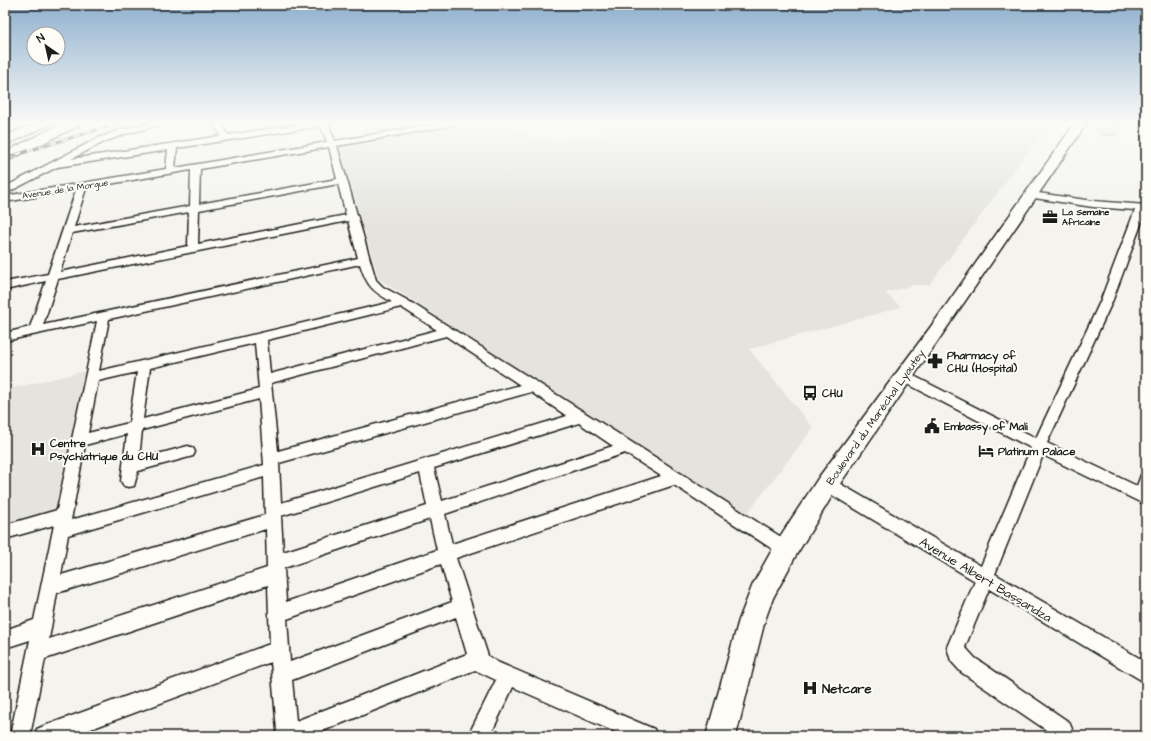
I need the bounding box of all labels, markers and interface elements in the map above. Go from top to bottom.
north arrow [26,26,66,66]
text: N [34,30,48,46]
street label: Avenue de la Morgue [21,176,109,203]
place label: La Semaine Africaine [1062,206,1110,229]
office icon: La Semaine Africaine [1041,208,1059,226]
street label: Boulevard du Maréchal Lyautey [823,346,929,489]
place label: Pharmacy of CHU (Hospital) [947,348,1017,377]
pharmacy icon: Pharmacy of CHU (Hospital) [926,352,944,370]
bus stop icon: CHU [801,384,819,402]
place label: CHU [822,386,843,401]
public building icon: Embassy of Mali [923,417,941,435]
place label: Embassy of Mali [944,419,1028,436]
place label: Centre Psychiatrique du CHU [50,436,158,466]
hospital icon: Centre Psychiatrique du CHU [29,440,47,458]
hotel icon: Platinum Palace [977,442,995,460]
place label: Platinum Palace [998,444,1075,459]
street label: Avenue Albert Bassandza [916,533,1055,627]
hospital icon: Netcare [801,679,819,697]
place label: Netcare [822,680,872,698]

